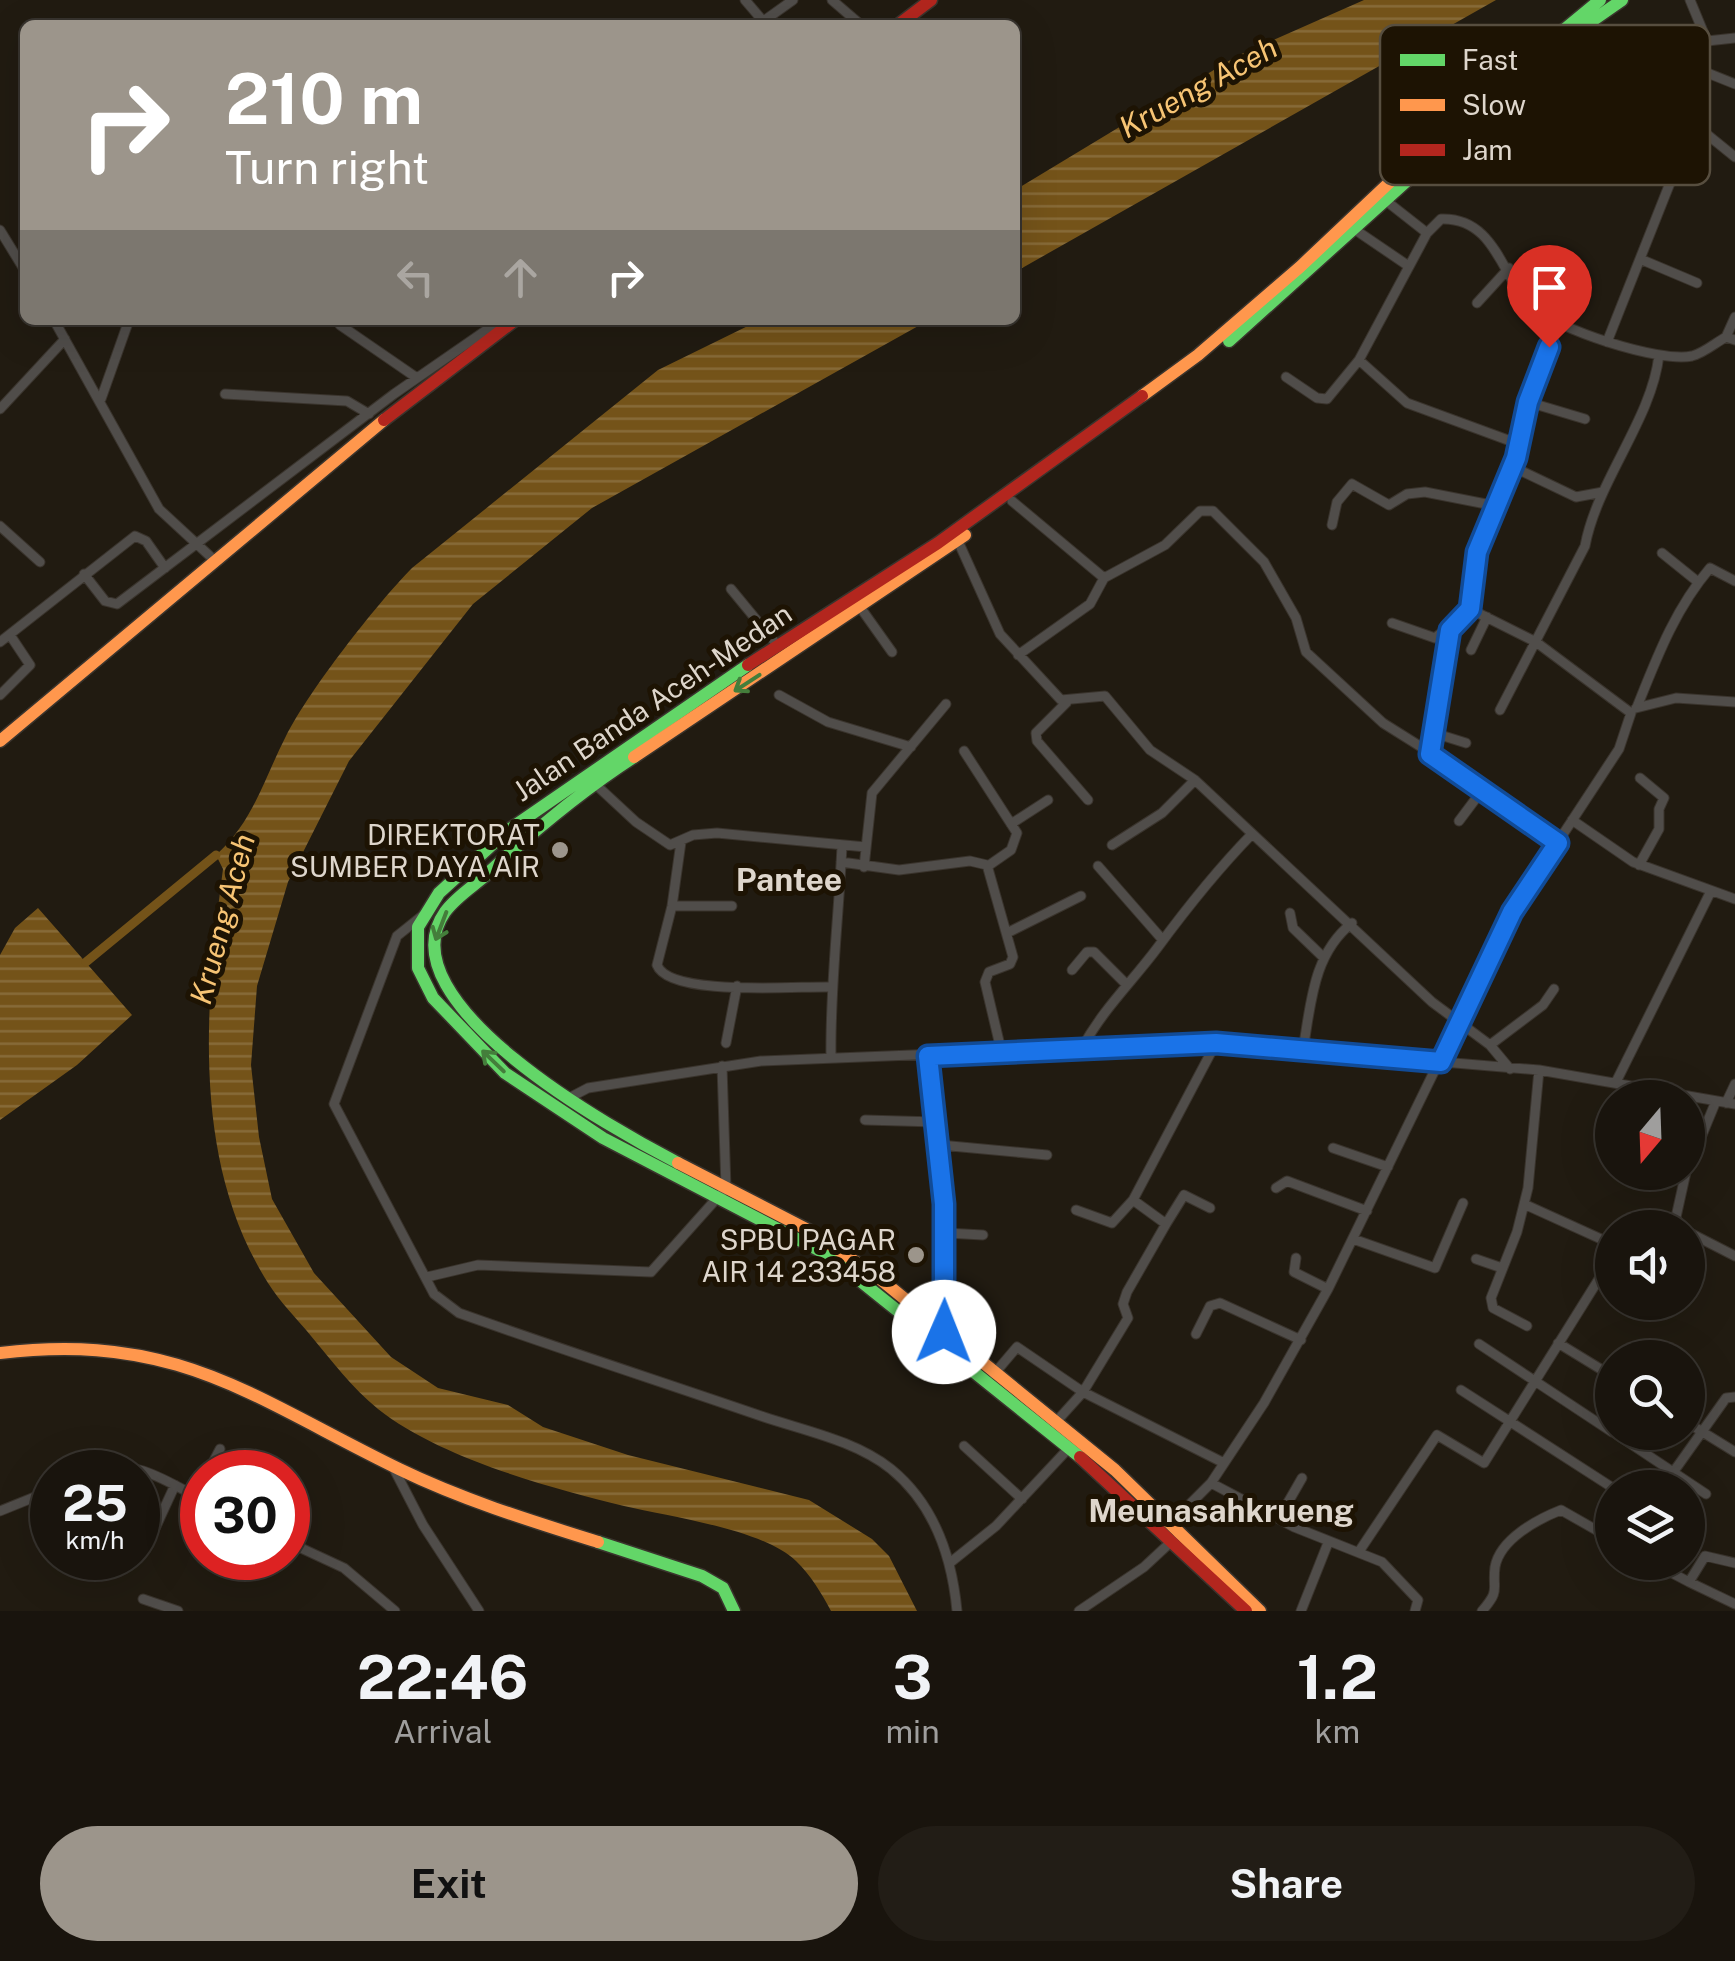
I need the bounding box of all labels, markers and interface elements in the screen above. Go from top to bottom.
legend [1380,25,1710,185]
water label: Krueng Aceh [1113,29,1283,145]
text: Fast [1462,43,1518,76]
text: 210 m [225,57,423,140]
icon: right [60,60,190,190]
text: Slow [1462,88,1526,121]
text: Jam [1462,133,1513,166]
text: Turn right [225,141,429,194]
pin [1507,245,1592,348]
icon: left [388,250,443,305]
icon: ahead [493,250,548,305]
icon: right [598,250,653,305]
icon: arrive [1522,260,1577,315]
street label: Jalan Banda Aceh-Medan [507,596,797,808]
one-way arrow [733,672,762,693]
place label: DIREKTORAT SUMBER DAYA AIR [290,818,540,883]
water label: Krueng Aceh [182,830,262,1008]
marker: DIREKTORAT SUMBER DAYA AIR [549,839,571,861]
district label: Pantee [736,861,842,898]
one-way arrow [431,910,449,941]
one-way arrow [481,1050,506,1073]
north arrow [1595,1080,1705,1190]
map controls [1595,1080,1705,1580]
button: sound [1595,1210,1705,1320]
place label: SPBU PAGAR AIR 14 233458 [701,1223,896,1288]
marker: SPBU PAGAR AIR 14 233458 [905,1244,927,1266]
position arrow [892,1280,996,1384]
button: search [1595,1340,1705,1450]
speed limit sign: 30 [180,1450,310,1580]
button: layers [1595,1470,1705,1580]
text: 25 [62,1473,128,1532]
district label: Meunasahkrueng [1088,1492,1354,1529]
text: km/h [66,1525,124,1555]
text: 22:46 [357,1642,528,1713]
text: 3 [893,1642,932,1713]
text: 1.2 [1297,1642,1378,1713]
text: Arrival [393,1713,492,1750]
text: min [885,1713,940,1750]
text: km [1315,1713,1360,1750]
button: Exit [40,1826,858,1941]
button: Share [878,1826,1695,1941]

